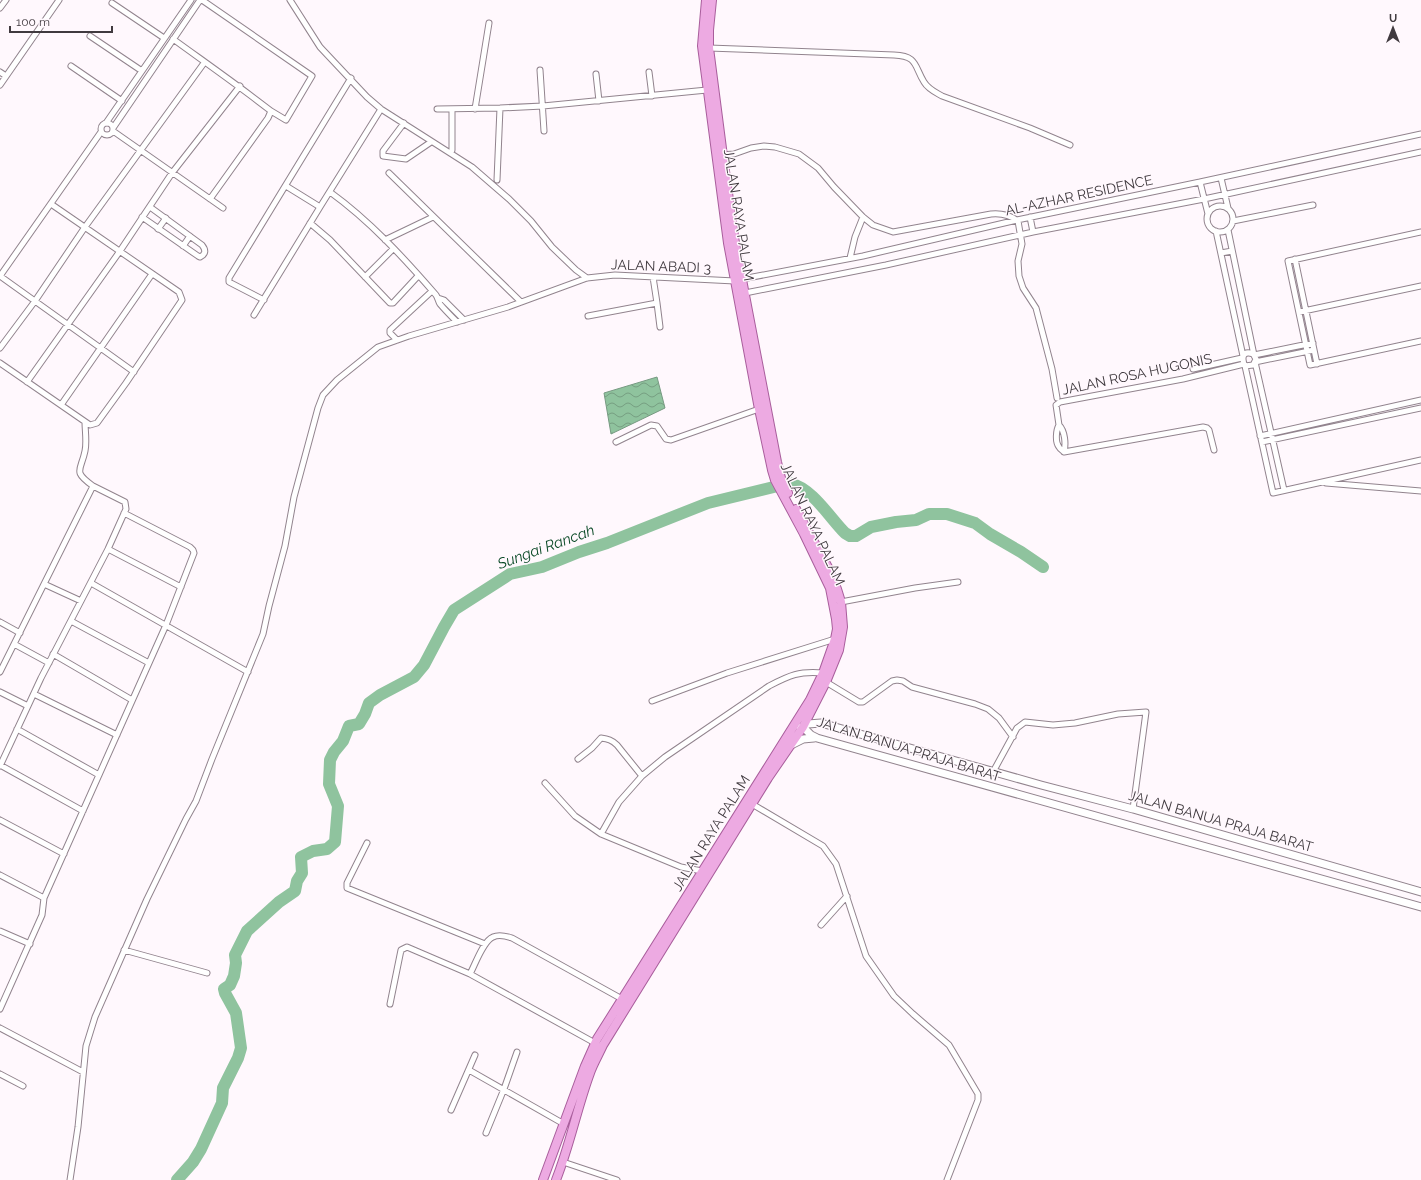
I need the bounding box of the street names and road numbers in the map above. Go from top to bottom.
street label: JALAN RAYA PALAM [721,148,757,282]
street label: AL-AZHAR RESIDENCE [1004,172,1154,218]
street label: JALAN ABADI 3 [611,256,711,276]
street label: JALAN ROSA HUGONIS [1061,350,1214,398]
street label: JALAN RAYA PALAM [778,460,848,588]
street label: JALAN BANUA PRAJA BARAT [815,713,1003,785]
street label: JALAN RAYA PALAM [669,772,753,894]
street label: JALAN BANUA PRAJA BARAT [1127,787,1316,855]

